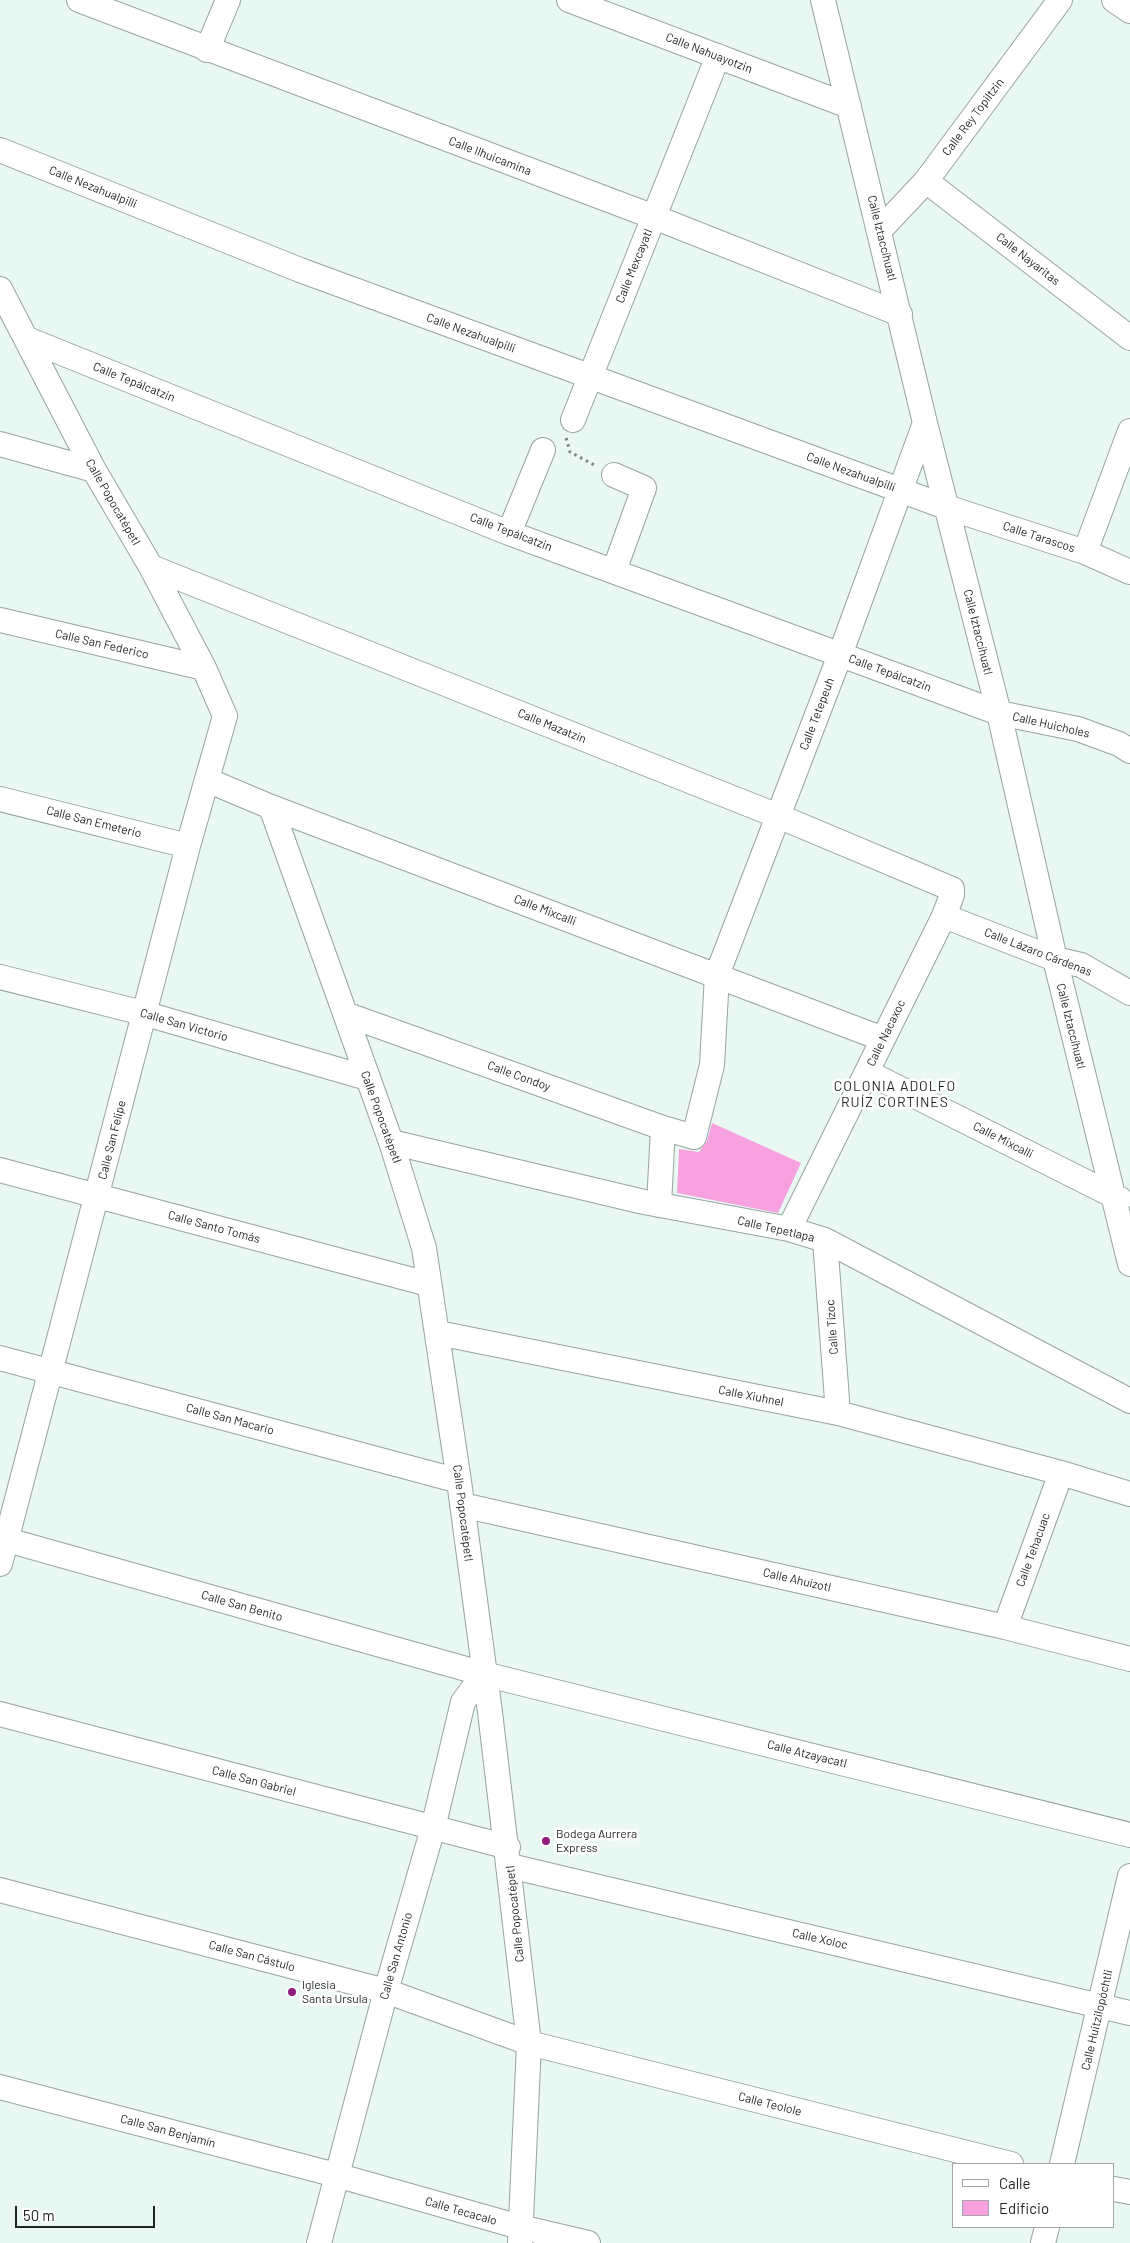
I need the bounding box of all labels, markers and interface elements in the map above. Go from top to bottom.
street label: Calle Nahuayotzin [664,30,754,76]
street label: Calle Rey Topiltzin [939,75,1007,159]
street label: Calle Ilhuicamina [447,134,533,178]
street label: Calle Nezahualpilli [47,163,139,211]
street label: Calle Iztaccíhuatl [864,194,900,282]
street label: Calle Mexcayatl [613,227,655,305]
street label: Calle Nayaritas [993,230,1063,288]
street label: Calle Nezahualpilli [425,310,517,356]
street label: Calle Tepálcatzin [91,359,177,405]
street label: Calle Nezahualpilli [805,449,897,495]
street label: Calle Popocatépetl [83,456,143,548]
street label: Calle Tepálcatzin [468,510,554,554]
street label: Calle Tarascos [1001,519,1077,555]
street label: Calle Iztaccíhuatl [960,588,996,676]
street label: Calle San Federico [54,626,150,662]
street label: Calle Tepálcatzin [847,651,933,695]
street label: Calle Tetepeuh [797,676,837,752]
street label: Calle Mazatzin [515,706,589,746]
street label: Calle Huicholes [1011,709,1091,741]
street label: Calle San Emeterio [45,803,143,841]
street label: Calle Mixcalli [512,892,578,928]
street label: Calle Lázaro Cárdenas [982,925,1094,979]
street label: Calle Iztaccíhuatl [1053,982,1089,1070]
street label: Calle Nacaxoc [864,997,908,1069]
street label: Calle San Victorio [138,1006,230,1044]
street label: Calle Condoy [485,1058,553,1094]
street label: Calle Popocatépetl [358,1069,404,1165]
district label: COLONIA ADOLFO RUÍZ CORTINES [832,1078,958,1110]
street label: Calle San Felipe [95,1099,129,1181]
street label: Calle Mixcalli [970,1119,1036,1161]
street label: Calle Santo Tomás [166,1208,262,1246]
street label: Calle Tepetlapa [736,1213,816,1245]
street label: Calle Tízoc [823,1299,841,1355]
street label: Calle Xiuhnel [717,1383,785,1409]
street label: Calle San Macario [184,1400,276,1438]
street label: Calle Popocatépetl [450,1464,476,1562]
street label: Calle Tehacuac [1013,1511,1053,1589]
street label: Calle Ahuízotl [762,1565,832,1595]
street label: Calle San Benito [200,1588,284,1624]
street label: Calle Atzayacatl [766,1737,848,1771]
street label: Calle San Gabriel [211,1763,297,1799]
place label: Bodega Aurrera Express [556,1827,637,1855]
marker: Bodega Aurrera Express [540,1835,552,1847]
street label: Calle Popocatépetl [503,1865,527,1963]
street label: Calle San Antonio [377,1911,415,2001]
street label: Calle Xoloc [791,1926,849,1952]
street label: Calle San Cástulo [207,1938,297,1974]
street label: Calle Huitzilopóchtli [1078,1968,1116,2072]
place label: Iglesia Santa Ursula [302,1978,368,2006]
marker: Iglesia Santa Ursula [286,1986,298,1998]
street label: Calle Teolole [737,2089,803,2119]
street label: Calle San Benjamín [119,2111,217,2151]
legend [952,2163,1115,2228]
text: Calle [999,2174,1031,2192]
street label: Calle Tecacalo [423,2194,499,2228]
scale bar [18,2196,158,2228]
text: Edificio [999,2199,1049,2217]
text: 50 m [23,2206,55,2224]

